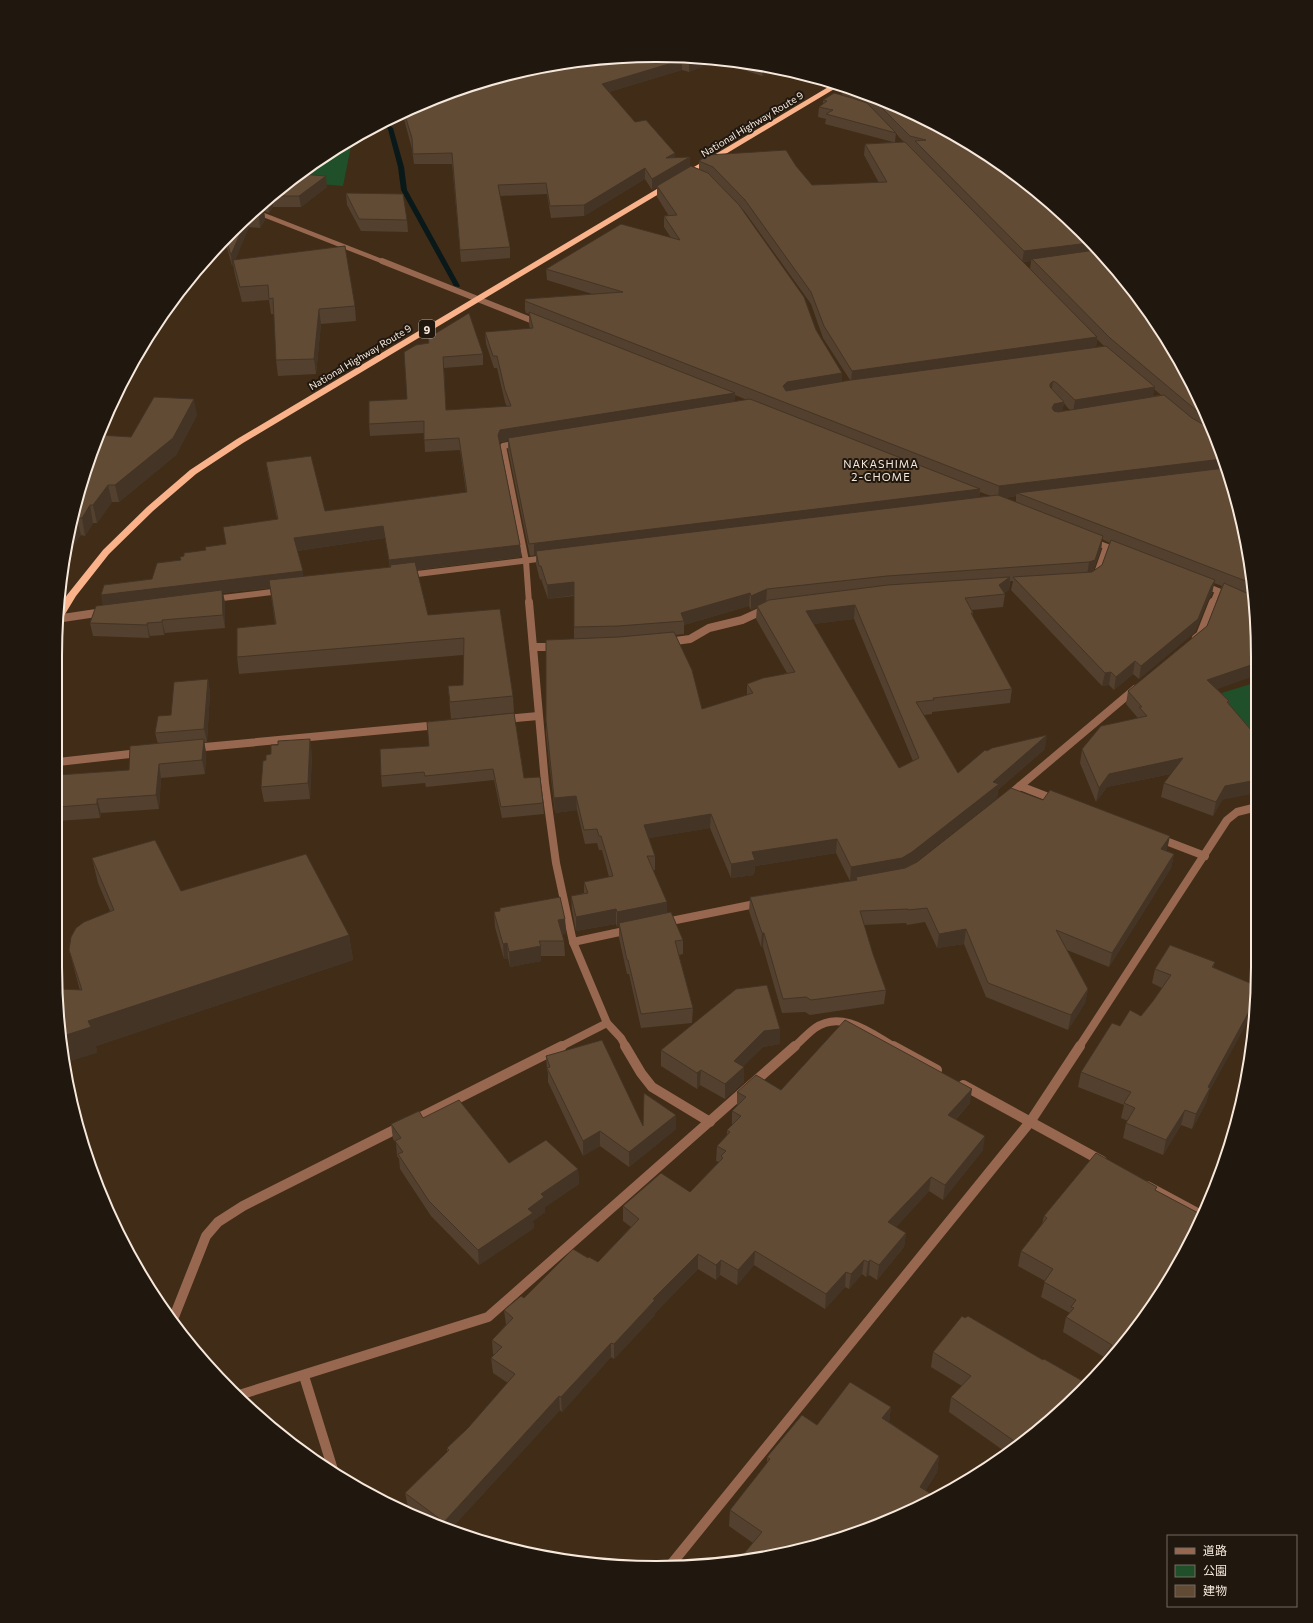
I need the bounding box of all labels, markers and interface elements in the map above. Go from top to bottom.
street label: National Highway Route 9 [699,89,805,159]
road number: 9 [419,320,435,338]
street label: National Highway Route 9 [307,322,413,392]
district label: NAKASHIMA 2-CHOME [843,457,919,483]
legend [1167,1535,1297,1607]
text: 道路 [1203,1543,1227,1557]
text: 公園 [1203,1563,1227,1577]
text: 建物 [1203,1583,1227,1597]

